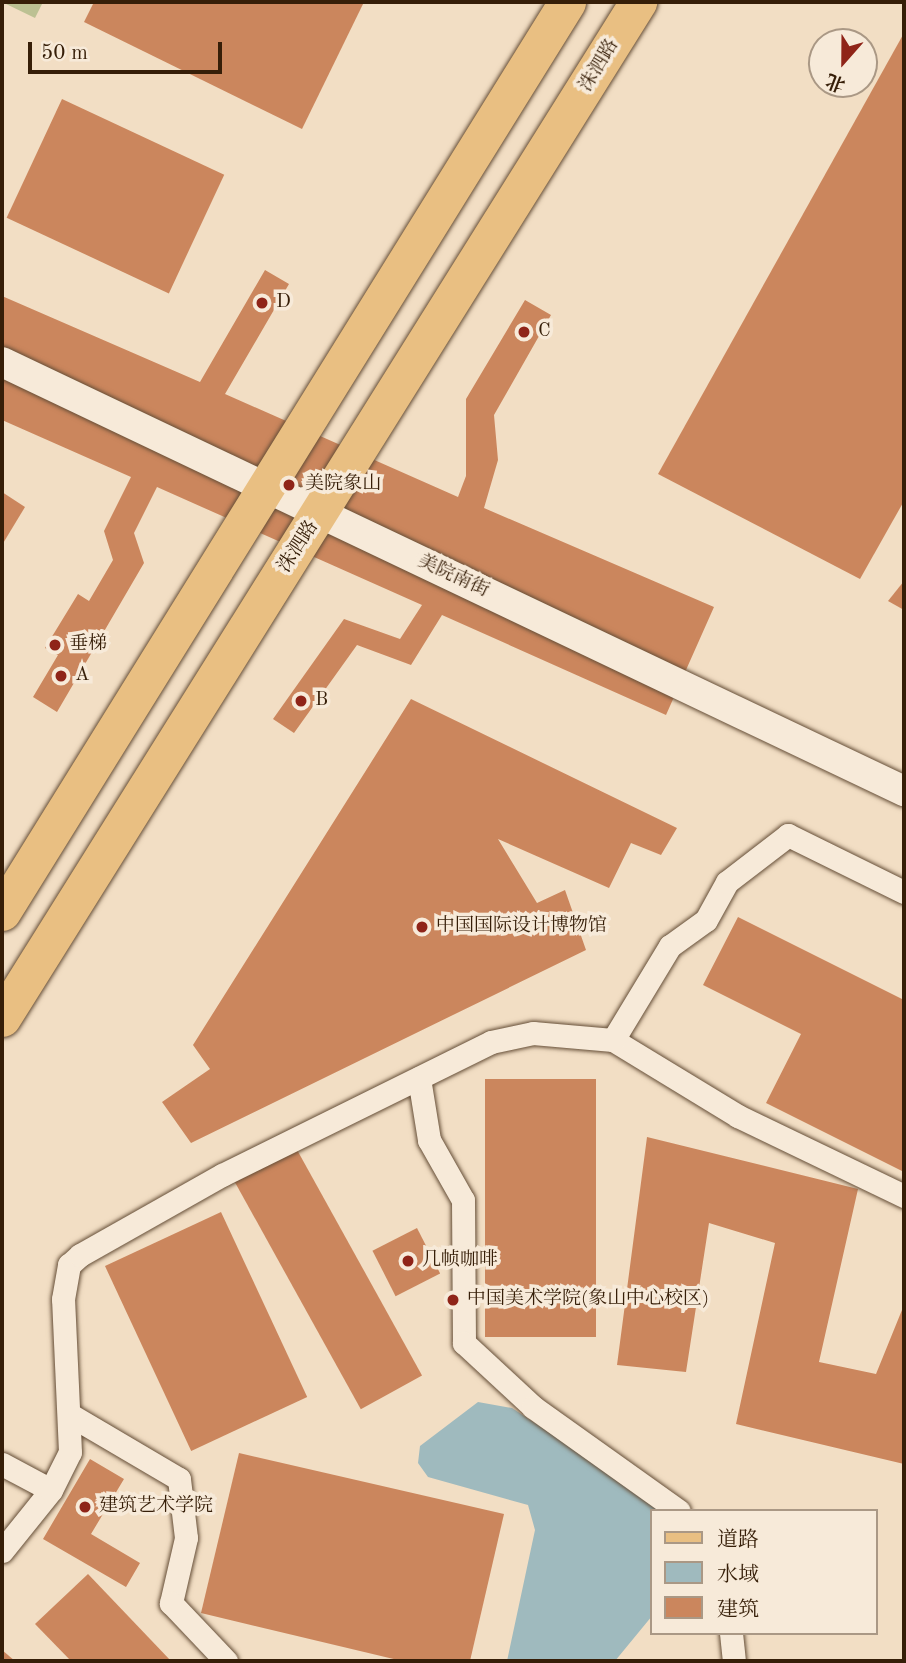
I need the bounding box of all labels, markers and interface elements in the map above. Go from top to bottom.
scale bar [32,28,226,72]
north arrow [808,28,878,98]
street label: 洙泗路 [576,36,624,96]
text: 50 m [41,43,88,64]
text: 北 [824,69,848,93]
place label: D [276,292,291,314]
marker: D [254,295,270,311]
place label: C [538,321,551,343]
marker: C [516,324,532,340]
place label: 美院象山 [305,474,381,496]
marker: 美院象山 [279,475,299,495]
street label: 洙泗路 [274,517,324,577]
street label: 美院南街 [414,551,492,603]
place label: 垂梯 [69,634,107,656]
marker: 垂梯 [47,637,63,653]
place label: A [75,665,90,687]
marker: A [53,668,69,684]
place label: B [315,690,328,712]
marker: B [293,693,309,709]
place label: 中国国际设计博物馆 [436,916,607,938]
marker: 中国国际设计博物馆 [414,919,430,935]
place label: 几帧咖啡 [422,1250,498,1272]
marker: 几帧咖啡 [400,1253,416,1269]
place label: 中国美术学院(象山中心校区) [467,1289,709,1311]
marker: 中国美术学院(象山中心校区) [445,1292,461,1308]
place label: 建筑艺术学院 [99,1496,213,1518]
marker: 建筑艺术学院 [77,1499,93,1515]
legend [650,1509,878,1635]
text: 道路 [717,1530,759,1551]
text: 水域 [717,1565,759,1586]
text: 建筑 [717,1600,759,1621]

